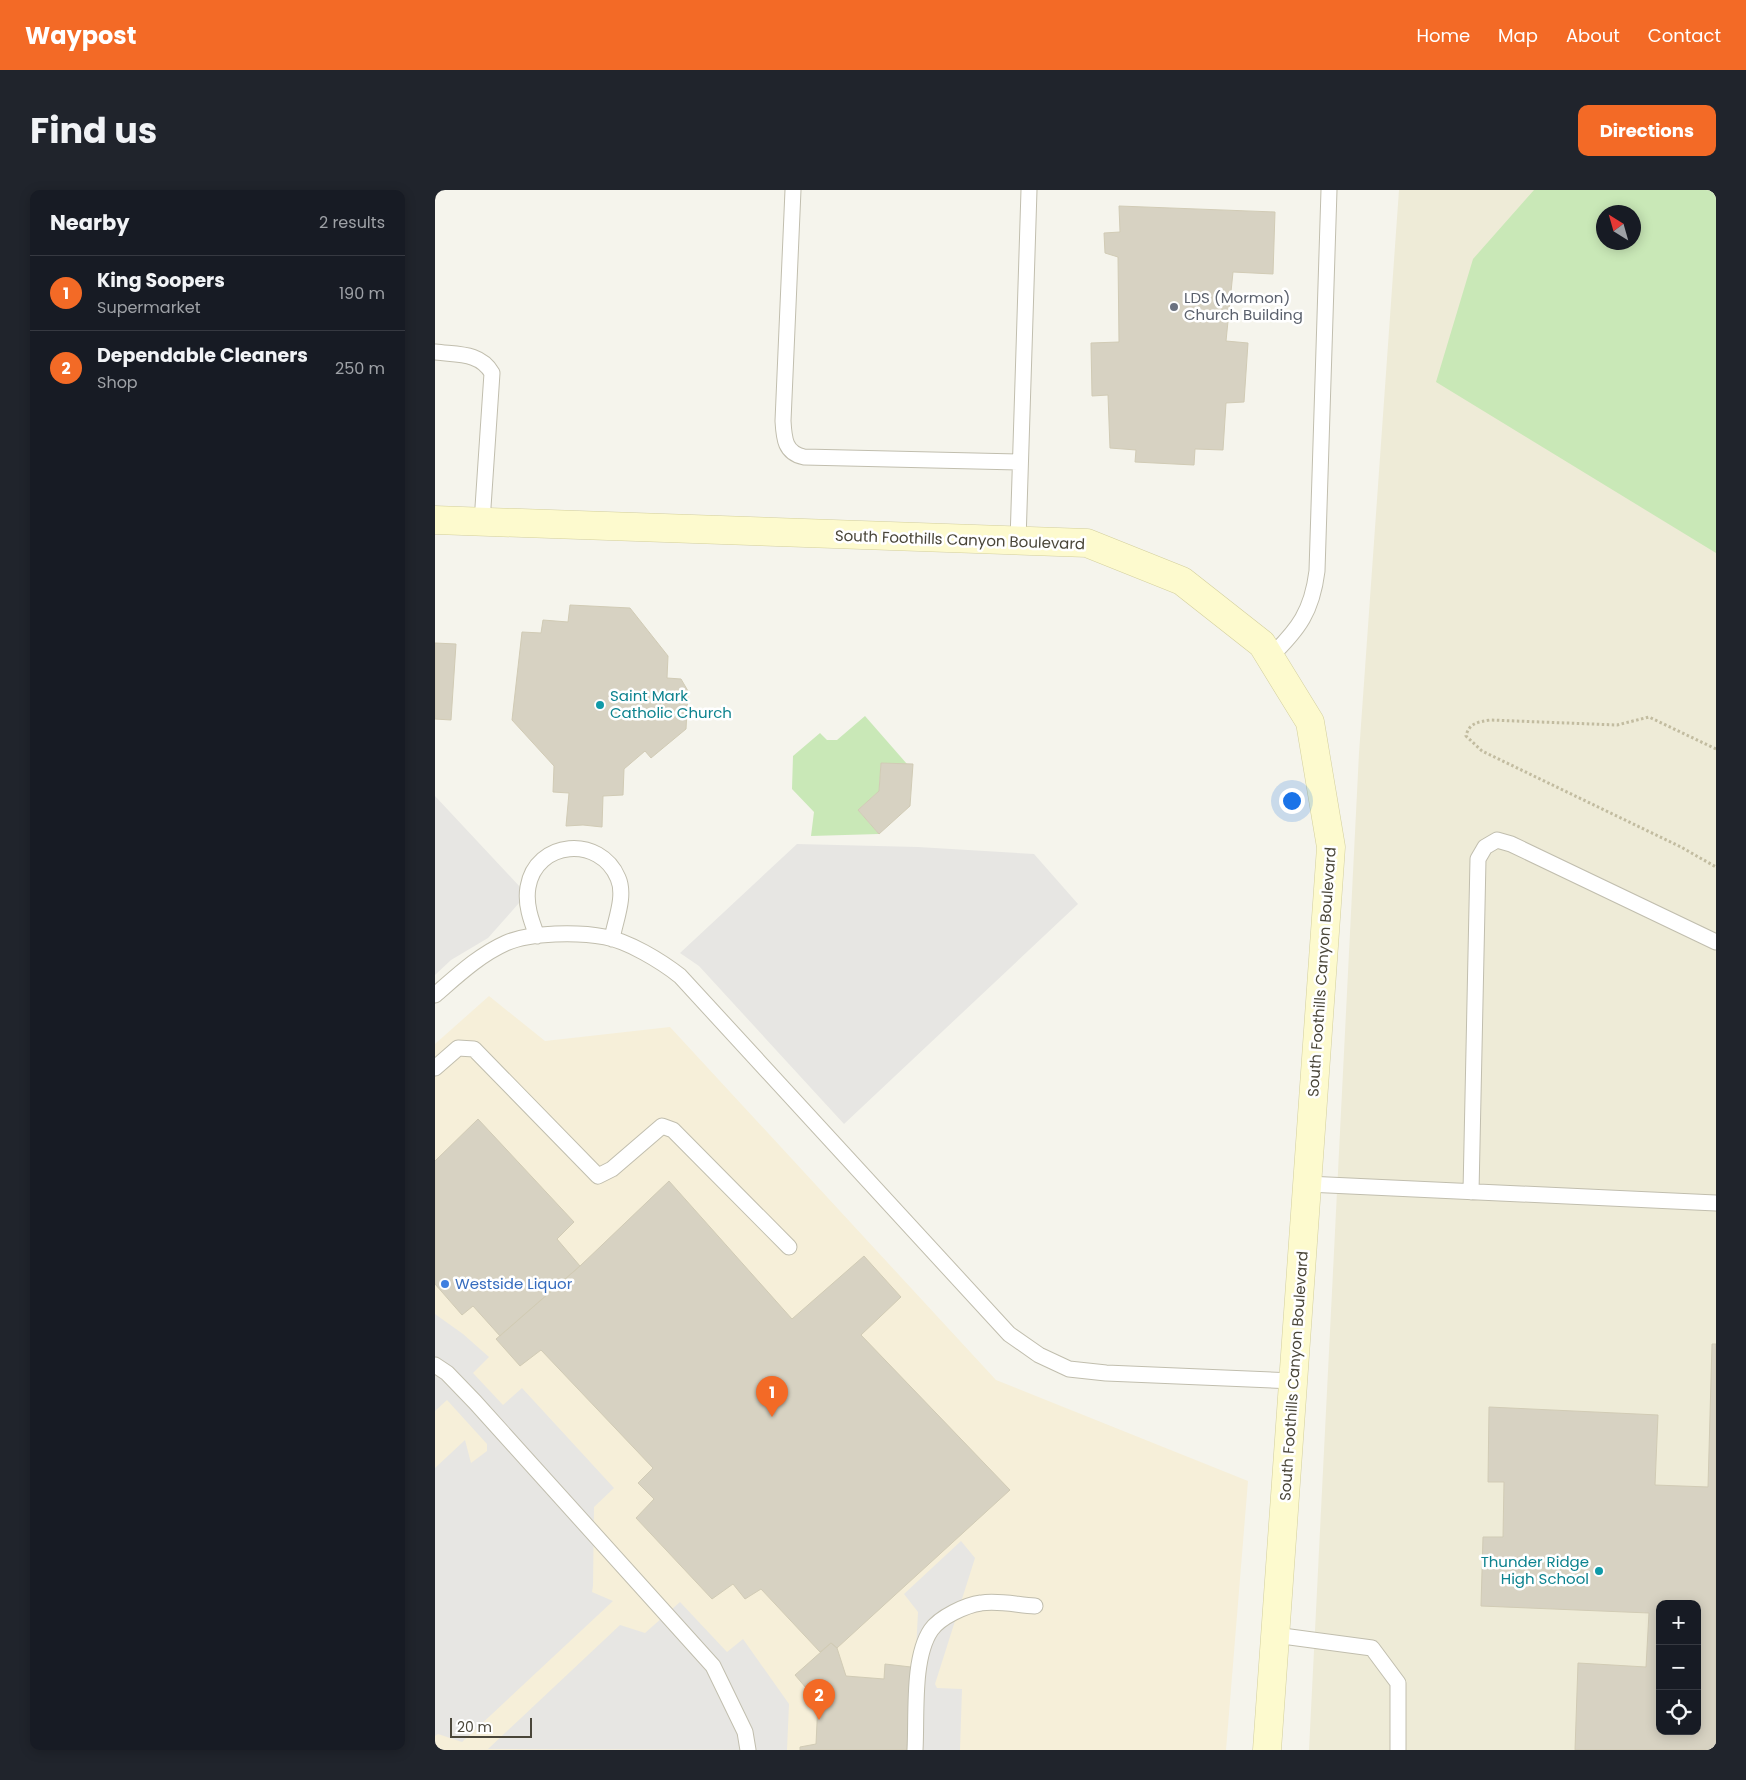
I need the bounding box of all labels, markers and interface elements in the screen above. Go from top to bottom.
text: Waypost [25,19,136,52]
text: Home [1416,23,1470,48]
text: Map [1498,23,1538,48]
text: About [1566,23,1620,48]
text: Contact [1648,23,1721,48]
button: Directions [1578,105,1716,156]
text: Find us [30,106,157,155]
north arrow [1596,205,1641,250]
text: Nearby [50,208,130,237]
text: 2 results [319,211,385,234]
text: King Soopers [97,267,225,294]
text: 1 [63,282,69,305]
text: 190 m [339,282,385,305]
place label: LDS (Mormon) Church Building [1184,287,1303,325]
text: Supermarket [97,296,201,319]
marker: LDS (Mormon) Church Building [1168,301,1180,313]
text: Dependable Cleaners [97,342,308,369]
text: 2 [61,357,71,380]
text: 250 m [335,357,385,380]
text: Shop [97,371,138,394]
street label: South Foothills Canyon Boulevard [835,525,1086,554]
place label: Saint Mark Catholic Church [610,685,732,723]
marker: Saint Mark Catholic Church [594,699,606,711]
your location [1279,788,1305,814]
street label: South Foothills Canyon Boulevard [1302,846,1341,1098]
street label: South Foothills Canyon Boulevard [1274,1250,1313,1502]
place label: Westside Liquor [455,1273,573,1294]
marker: Westside Liquor [439,1278,451,1290]
pin: 1 [756,1376,788,1417]
place label: Thunder Ridge High School [1481,1551,1589,1589]
marker: Thunder Ridge High School [1593,1565,1605,1577]
map controls [1656,1600,1701,1735]
button: + [1656,1600,1701,1645]
button: − [1656,1645,1701,1690]
pin: 2 [803,1679,835,1720]
button: locate [1656,1690,1701,1735]
scale bar [450,1715,533,1738]
text: 20 m [457,1717,492,1737]

